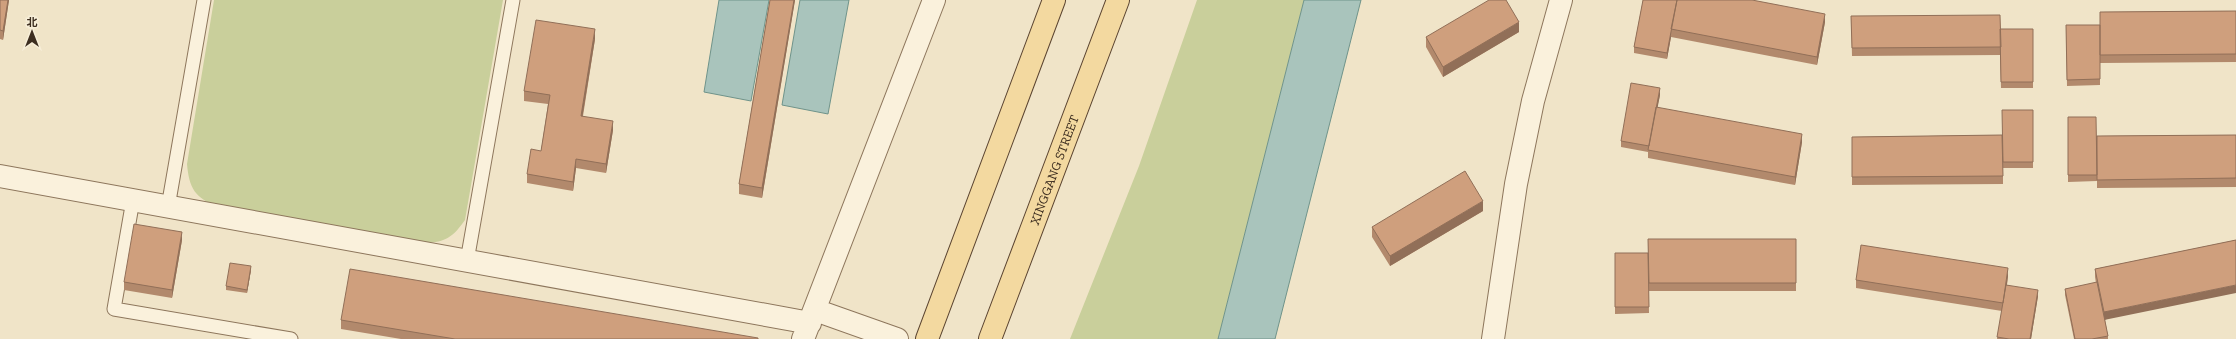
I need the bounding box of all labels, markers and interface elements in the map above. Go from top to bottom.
north arrow [12,12,52,52]
text: 北 [27,16,38,29]
street label: XINGGANG STREET [1027,113,1082,227]

